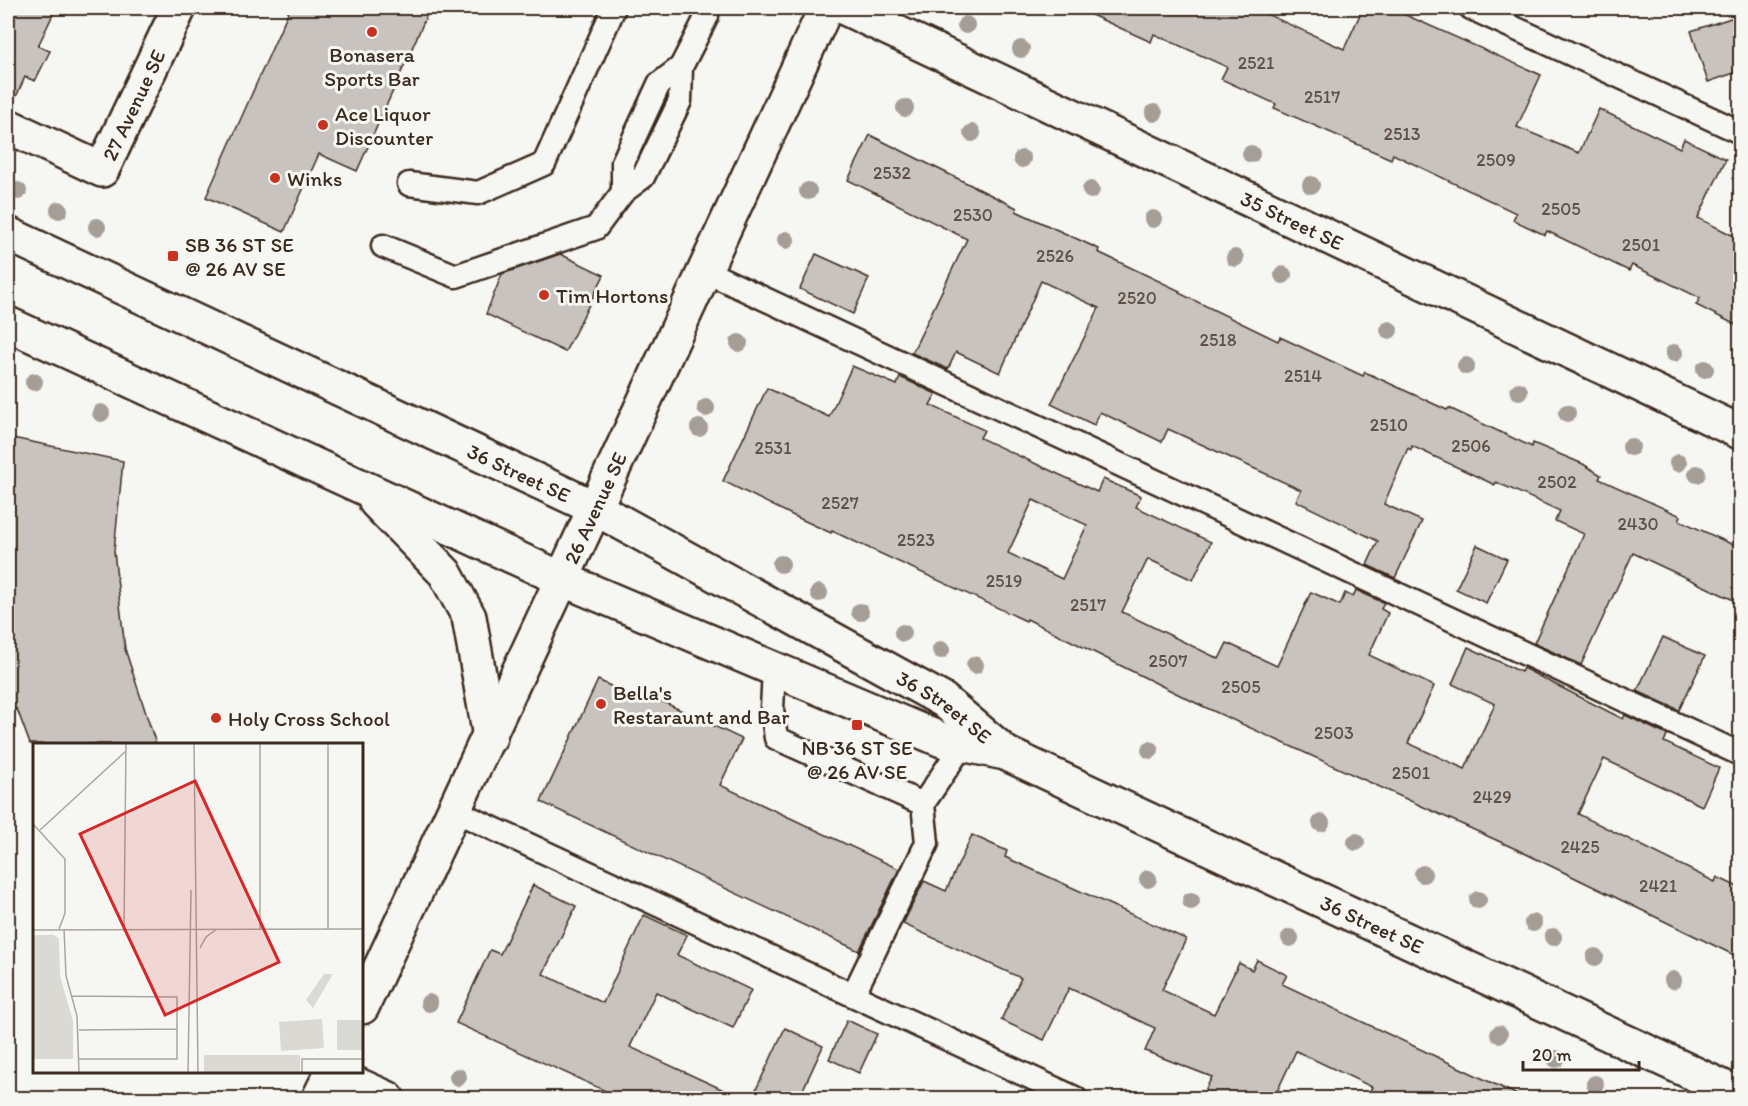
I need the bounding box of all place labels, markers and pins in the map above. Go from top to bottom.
marker: Bonasera Sports Bar [365,25,379,39]
place label: Bonasera Sports Bar [324,42,420,91]
place label: Ace Liquor Discounter [335,101,433,150]
marker: Ace Liquor Discounter [316,118,330,132]
place label: Winks [287,166,342,191]
marker: Winks [268,171,282,185]
place label: SB 36 ST SE @ 26 AV SE [185,232,294,281]
marker: SB 36 ST SE @ 26 AV SE [166,249,180,263]
place label: Tim Hortons [556,283,668,308]
marker: Tim Hortons [537,288,551,302]
place label: Bella's Restaraunt and Bar [613,680,789,729]
marker: Bella's Restaraunt and Bar [594,697,608,711]
place label: Holy Cross School [228,706,390,731]
marker: Holy Cross School [209,711,223,725]
marker: NB 36 ST SE @ 26 AV SE [850,718,864,732]
place label: NB 36 ST SE @ 26 AV SE [801,735,913,784]

